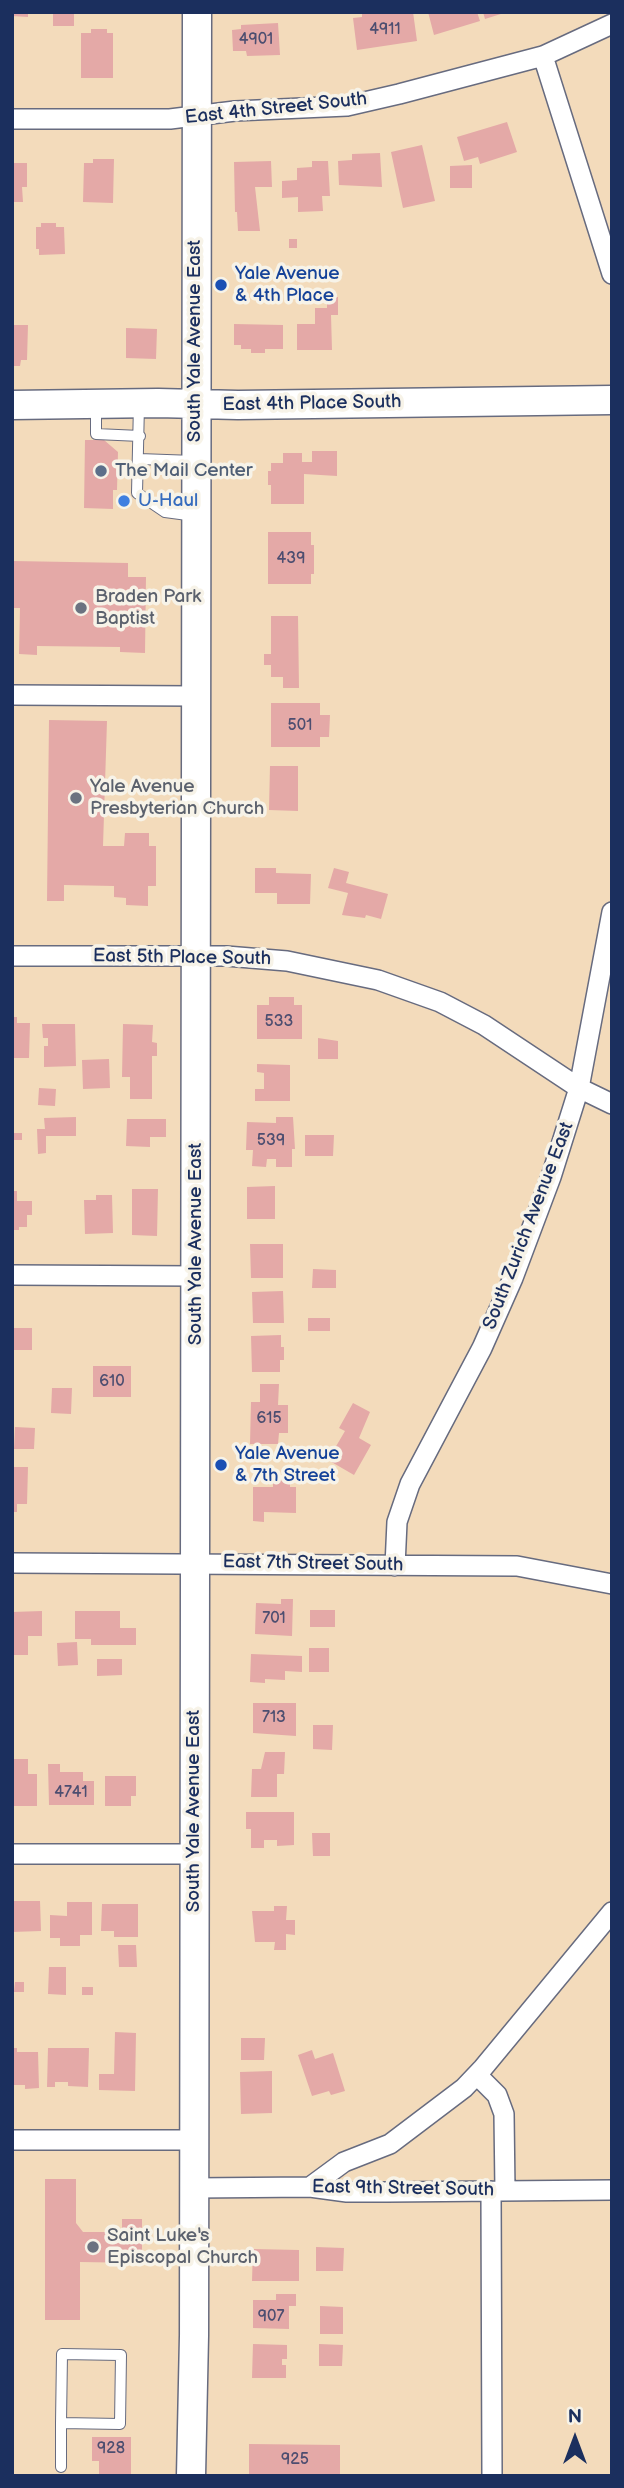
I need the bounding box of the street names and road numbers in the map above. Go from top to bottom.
street label: East 4th Street South [184,88,368,130]
street label: South Yale Avenue East [184,240,206,442]
street label: East 4th Place South [222,391,402,417]
street label: East 5th Place South [93,945,271,971]
street label: South Zurich Avenue East [479,1119,579,1333]
street label: South Yale Avenue East [185,1143,207,1345]
street label: East 7th Street South [222,1551,404,1577]
street label: South Yale Avenue East [183,1710,205,1912]
street label: East 9th Street South [312,2176,494,2202]

